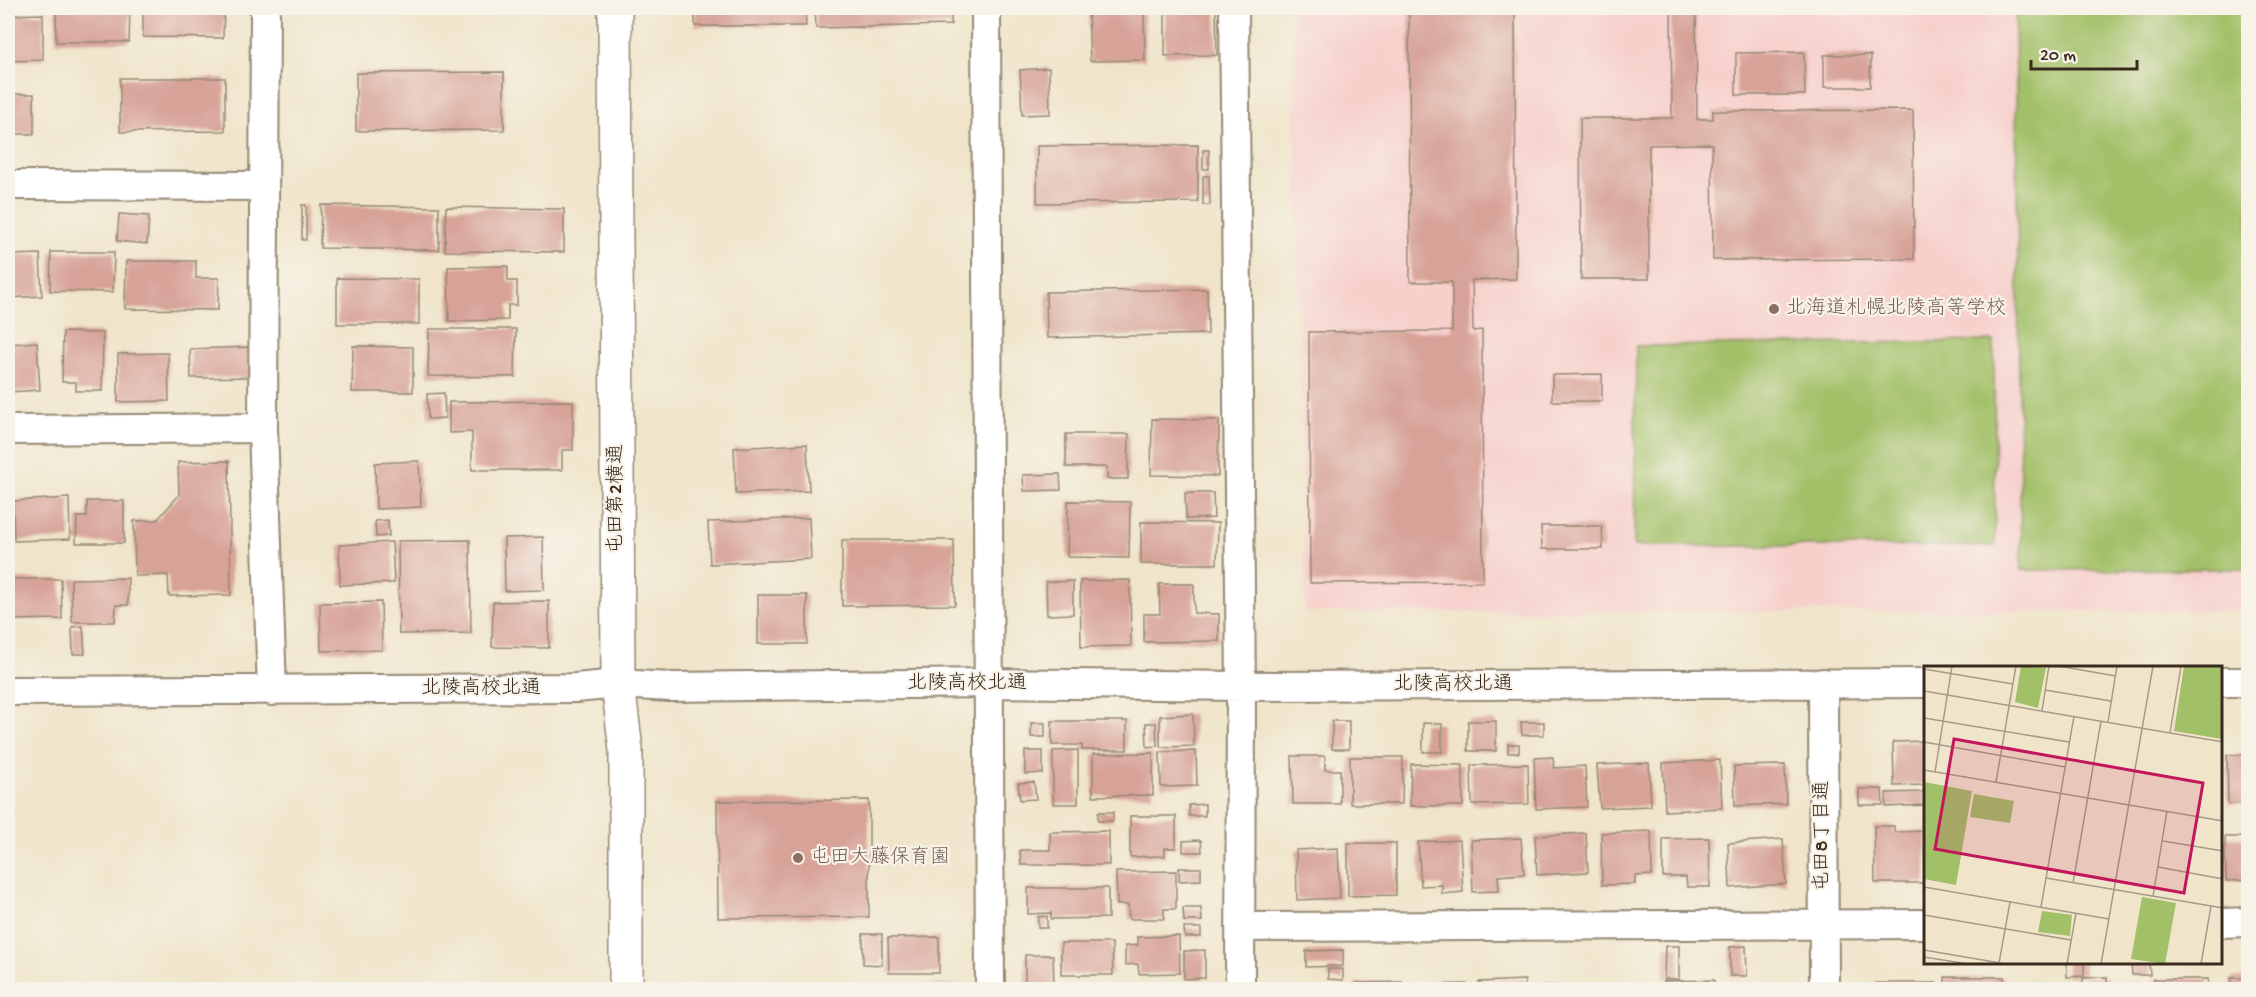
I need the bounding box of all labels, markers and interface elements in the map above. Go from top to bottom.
scale bar [2031,33,2138,71]
text: 20 m [2040,46,2076,67]
place label: 北海道札幌北陵高等学校 [1786,296,2006,321]
marker: 北海道札幌北陵高等学校 [1767,302,1781,316]
street label: 屯田第2横通 [604,444,629,554]
inset map [1924,666,2223,964]
street label: 北陵高校北通 [907,671,1027,696]
street label: 北陵高校北通 [1393,672,1513,697]
street label: 北陵高校北通 [421,676,541,701]
street label: 屯田8丁目通 [1810,781,1835,891]
place label: 屯田大藤保育園 [810,845,950,870]
marker: 屯田大藤保育園 [791,851,805,865]

